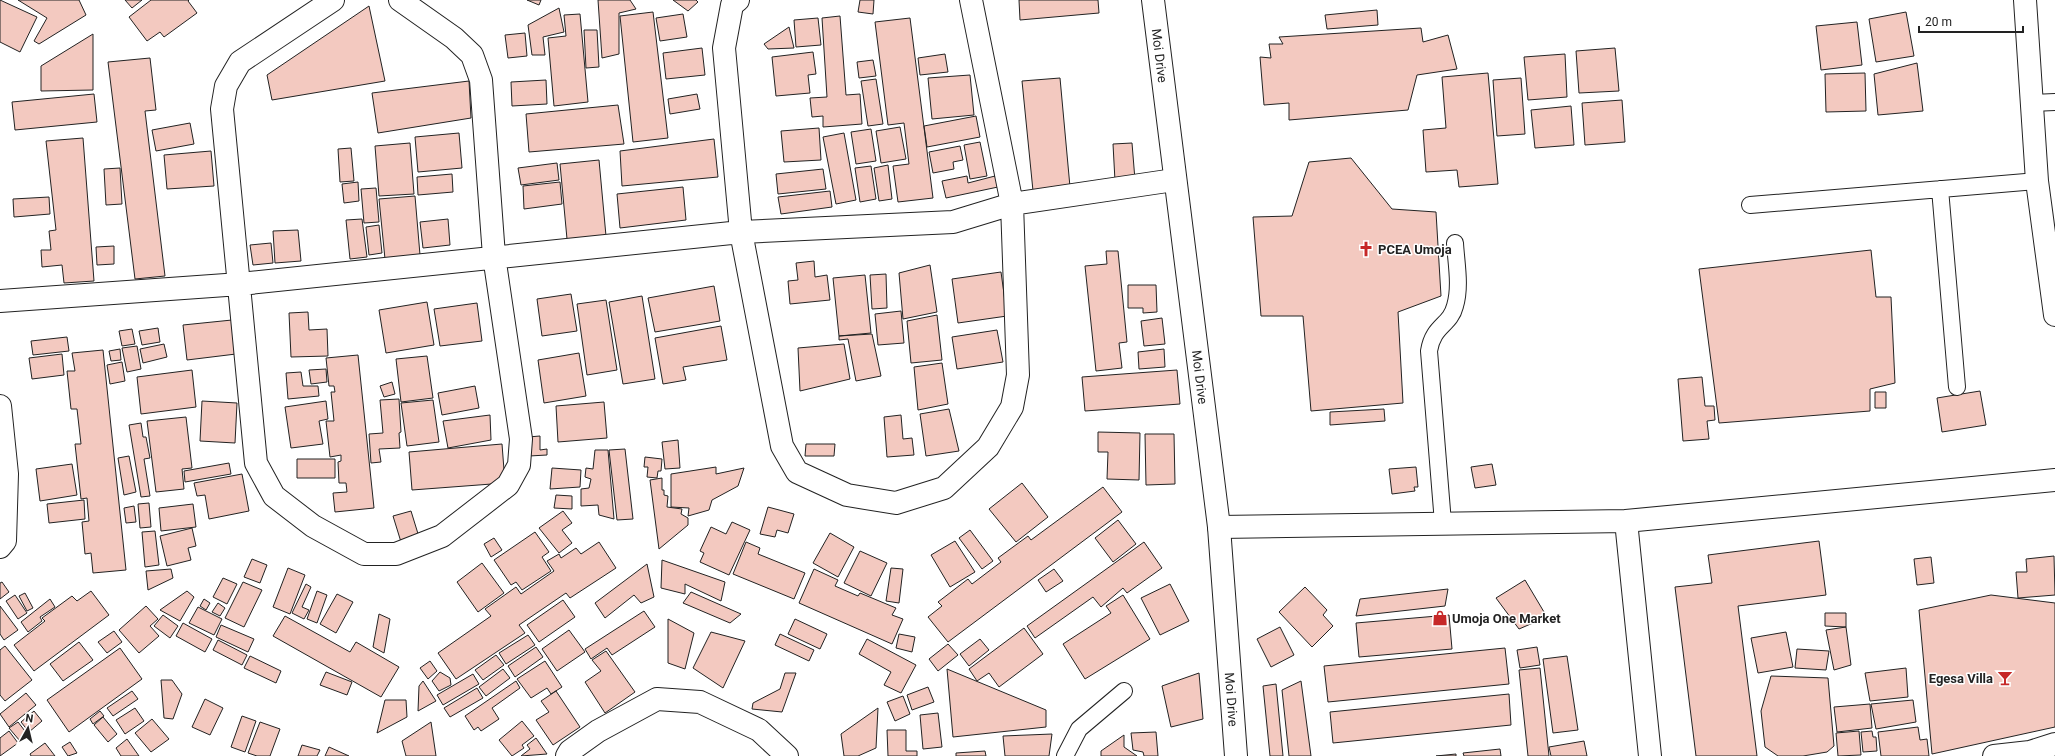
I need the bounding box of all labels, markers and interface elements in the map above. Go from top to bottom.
scale bar [1919,8,2023,34]
text: 20 m [1925,15,1952,29]
street label: Moi Drive [1149,28,1171,84]
church icon: PCEA Umoja [1357,240,1375,258]
place label: PCEA Umoja [1378,242,1452,257]
street label: Moi Drive [1189,349,1211,405]
shop icon: Umoja One Market [1431,609,1449,627]
place label: Umoja One Market [1452,611,1561,626]
bar icon: Egesa Villa [1996,669,2014,687]
place label: Egesa Villa [1929,671,1993,686]
street label: Moi Drive [1222,672,1241,727]
north arrow [8,708,48,748]
text: N [25,712,34,726]

